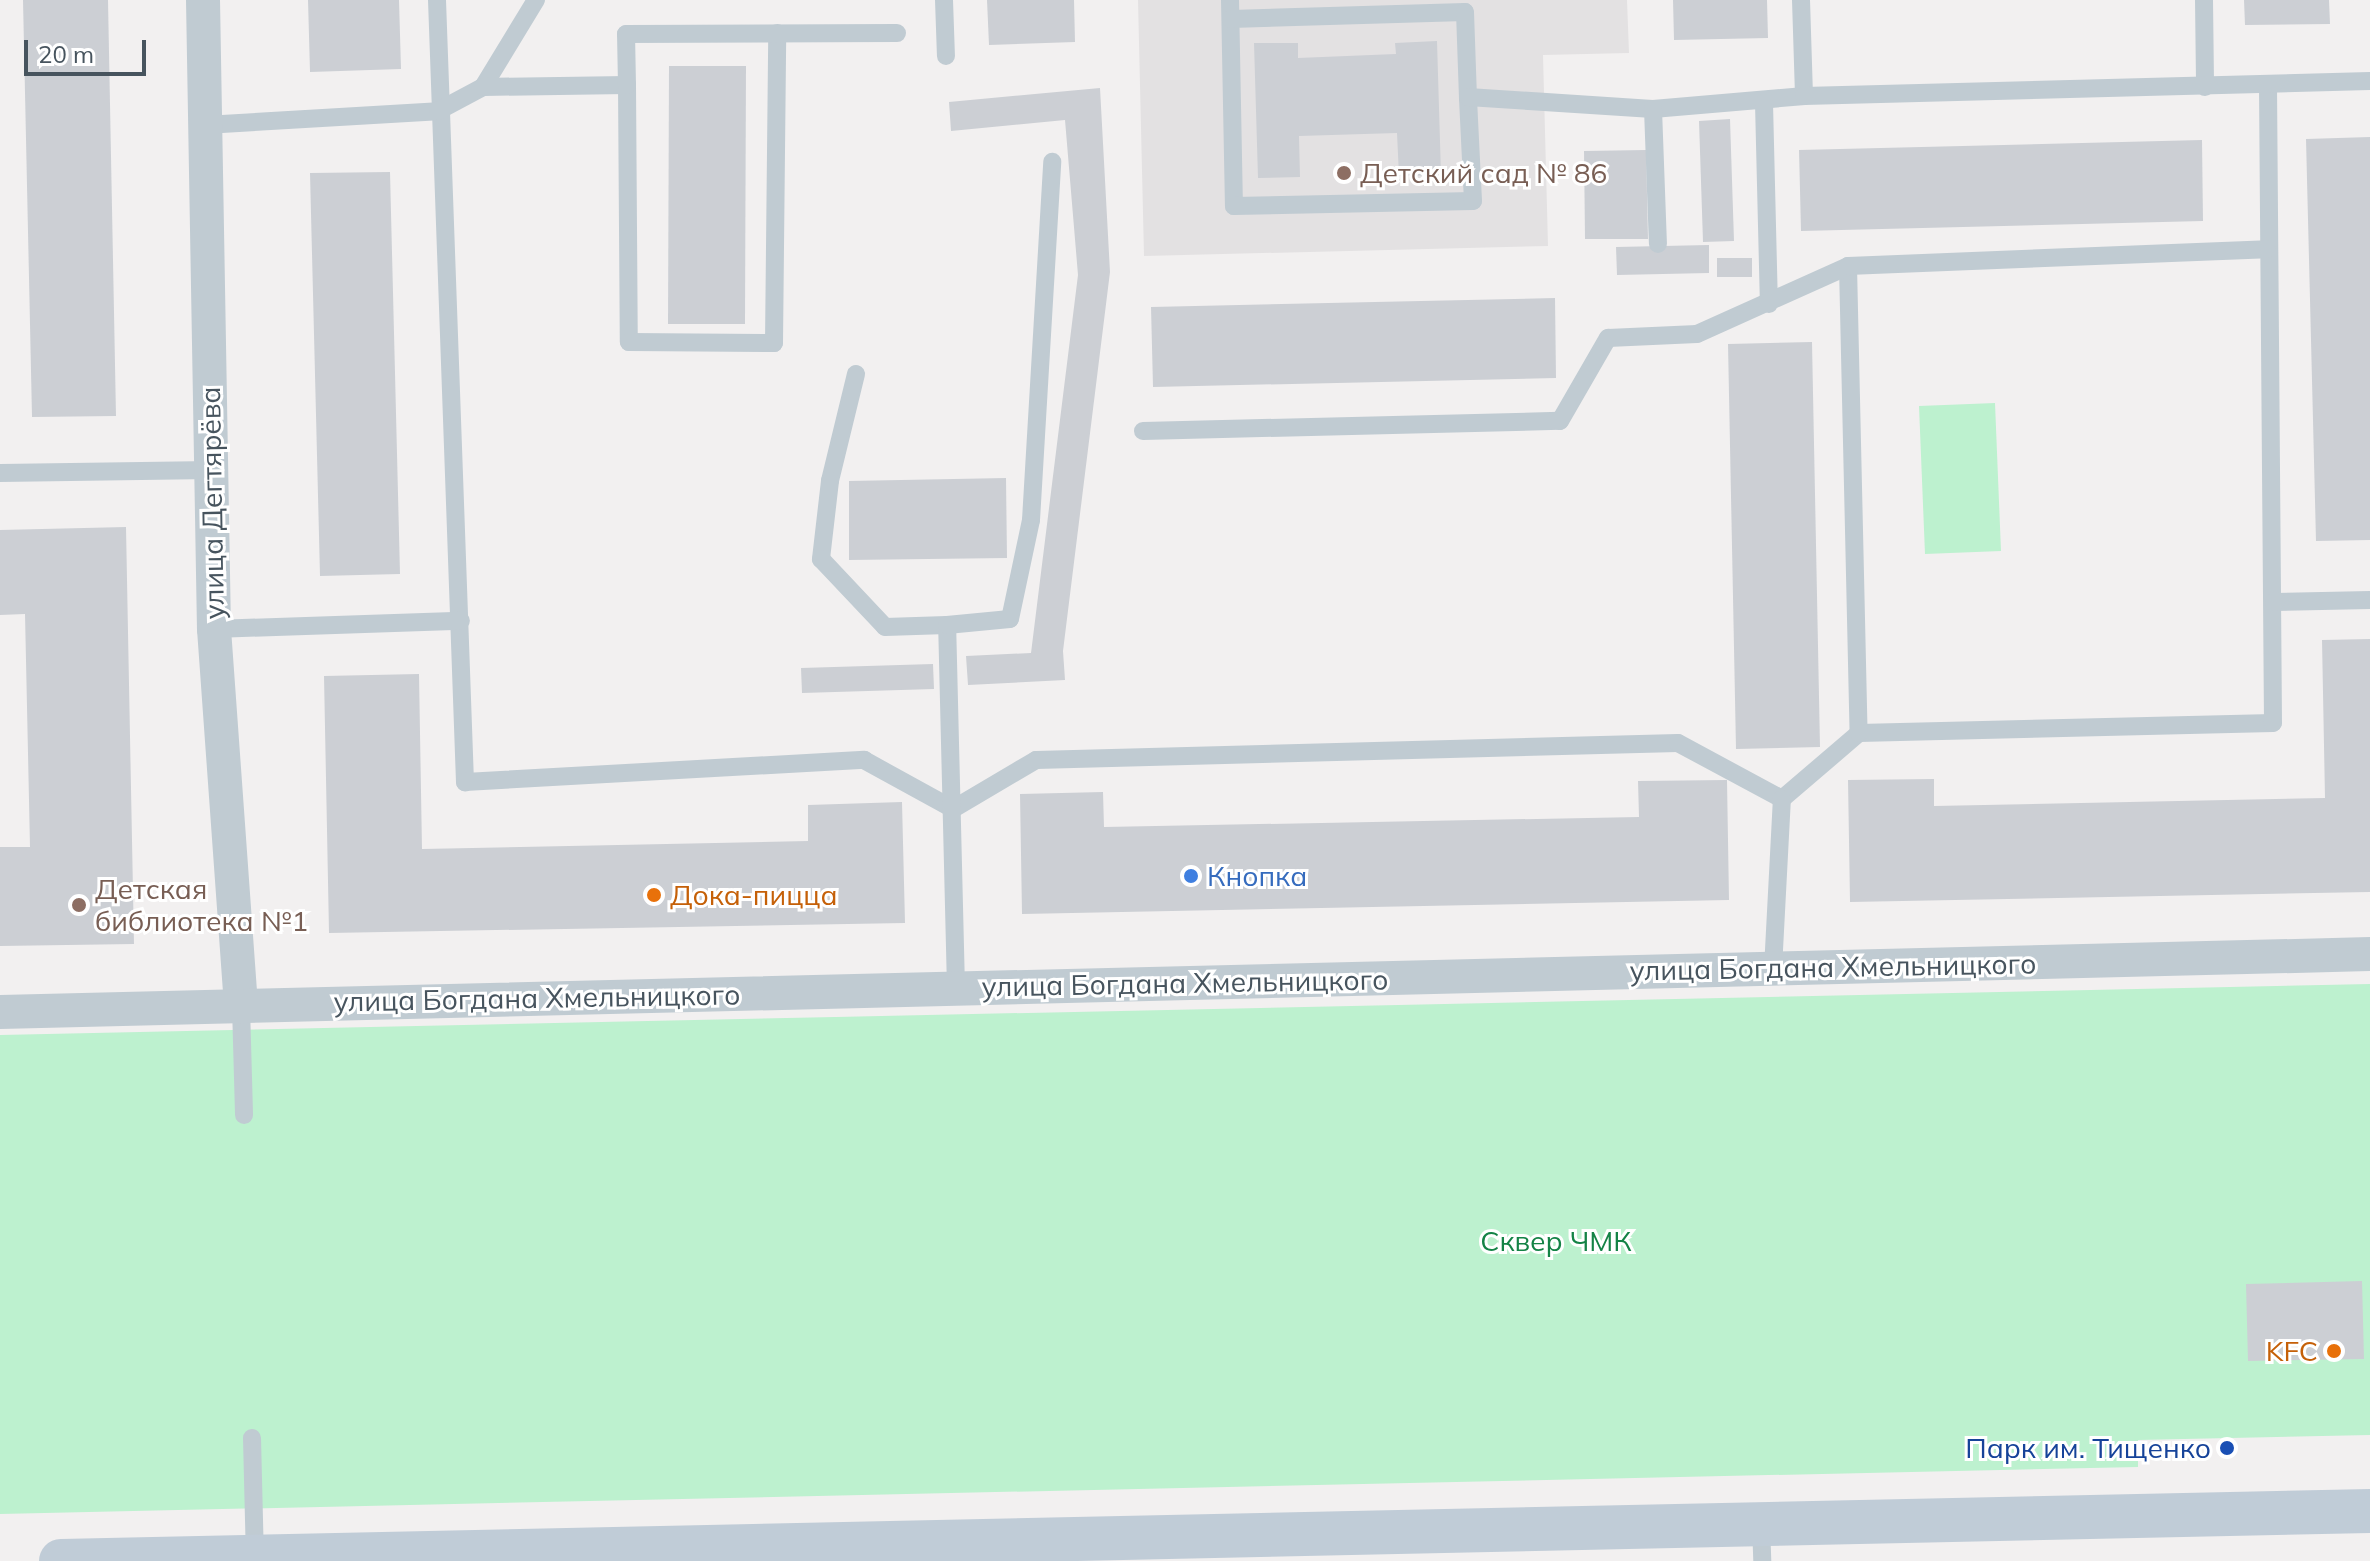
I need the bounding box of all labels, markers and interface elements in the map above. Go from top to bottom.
scale bar [28,24,150,74]
text: 20 m [38,39,94,69]
place label: Детский сад № 86 [1360,156,1607,190]
marker: Детский сад № 86 [1335,164,1353,182]
street label: улица Дегтярёва [193,386,231,620]
place label: Кнопка [1207,859,1307,893]
marker: Кнопка [1182,867,1200,885]
place label: Детская библиотека №1 [95,872,308,938]
place label: Дока-пицца [670,878,837,912]
marker: Дока-пицца [645,886,663,904]
marker: Детская библиотека №1 [70,896,88,914]
street label: улица Богдана Хмельницкого [1629,947,2037,987]
street label: улица Богдана Хмельницкого [981,963,1389,1003]
street label: улица Богдана Хмельницкого [333,978,741,1018]
park label: Сквер ЧМК [1480,1224,1632,1258]
place label: KFC [2266,1334,2318,1368]
marker: KFC [2325,1342,2343,1360]
place label: Парк им. Тищенко [1965,1431,2211,1465]
marker: Парк им. Тищенко [2218,1439,2236,1457]

